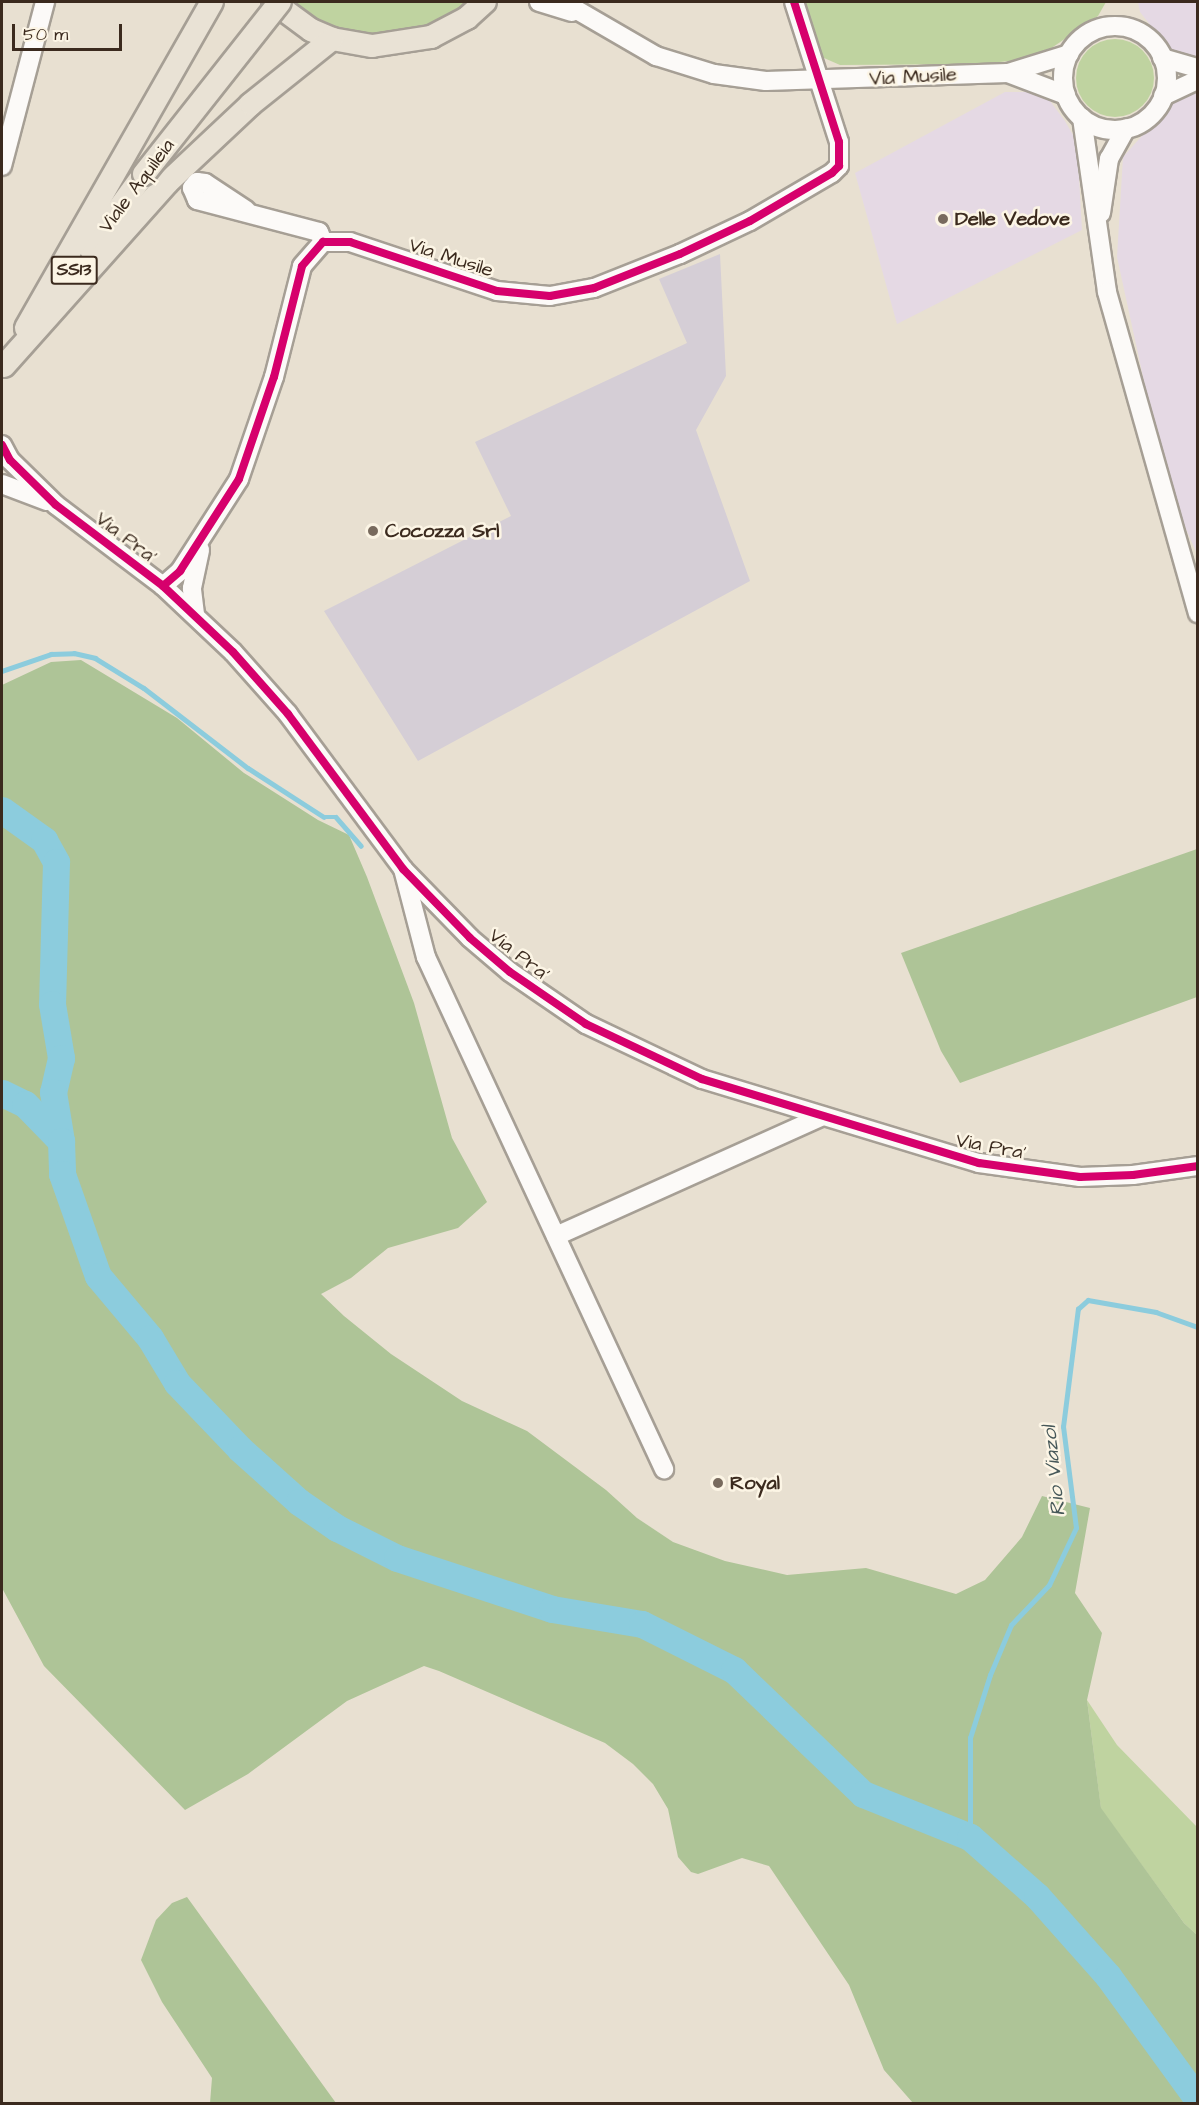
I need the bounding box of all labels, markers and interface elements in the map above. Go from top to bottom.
scale bar [15,12,124,50]
text: 50 m [23,22,68,47]
street label: Via Musile [869,63,957,91]
street label: Viale Aquileia [94,134,180,238]
place label: Delle Vedove [955,207,1070,231]
marker: Delle Vedove [936,212,950,226]
street label: Via Musile [406,233,496,283]
road number: SS13 [50,255,98,285]
street label: Via Pra' [90,507,162,569]
place label: Cocozza Srl [385,519,499,543]
marker: Cocozza Srl [366,524,380,538]
street label: Via Pra' [484,924,554,986]
street label: Via Pra' [954,1128,1028,1166]
water label: Rio Viazol [1037,1424,1071,1518]
place label: Royal [730,1471,780,1495]
marker: Royal [711,1476,725,1490]

